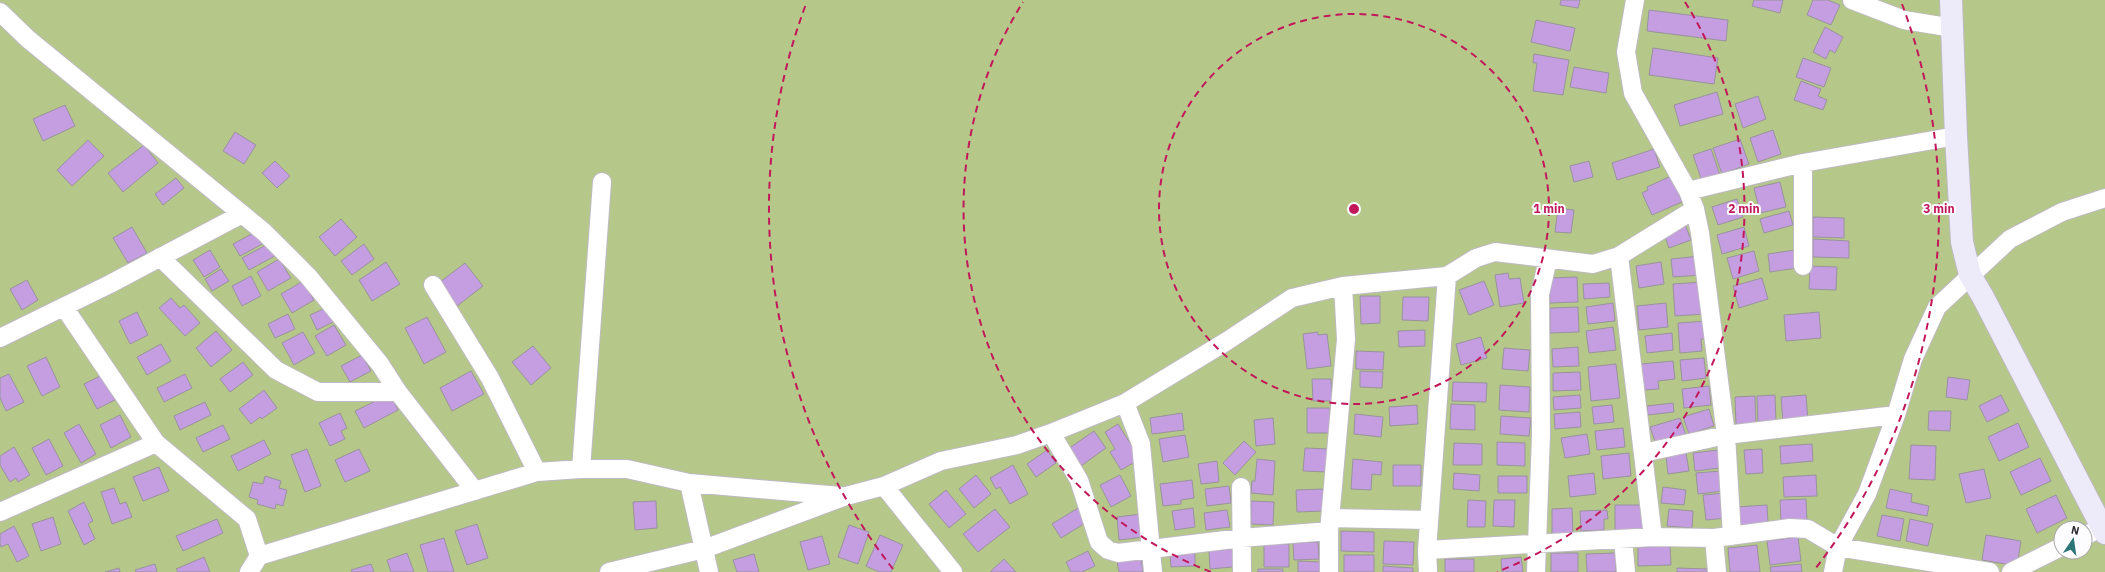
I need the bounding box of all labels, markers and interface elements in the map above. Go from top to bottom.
text: 1 min [1533,201,1565,216]
text: 2 min [1728,201,1760,216]
text: 3 min [1923,201,1955,216]
centre of rings [1347,202,1361,216]
north arrow [2053,520,2093,560]
text: N [2070,523,2081,538]

